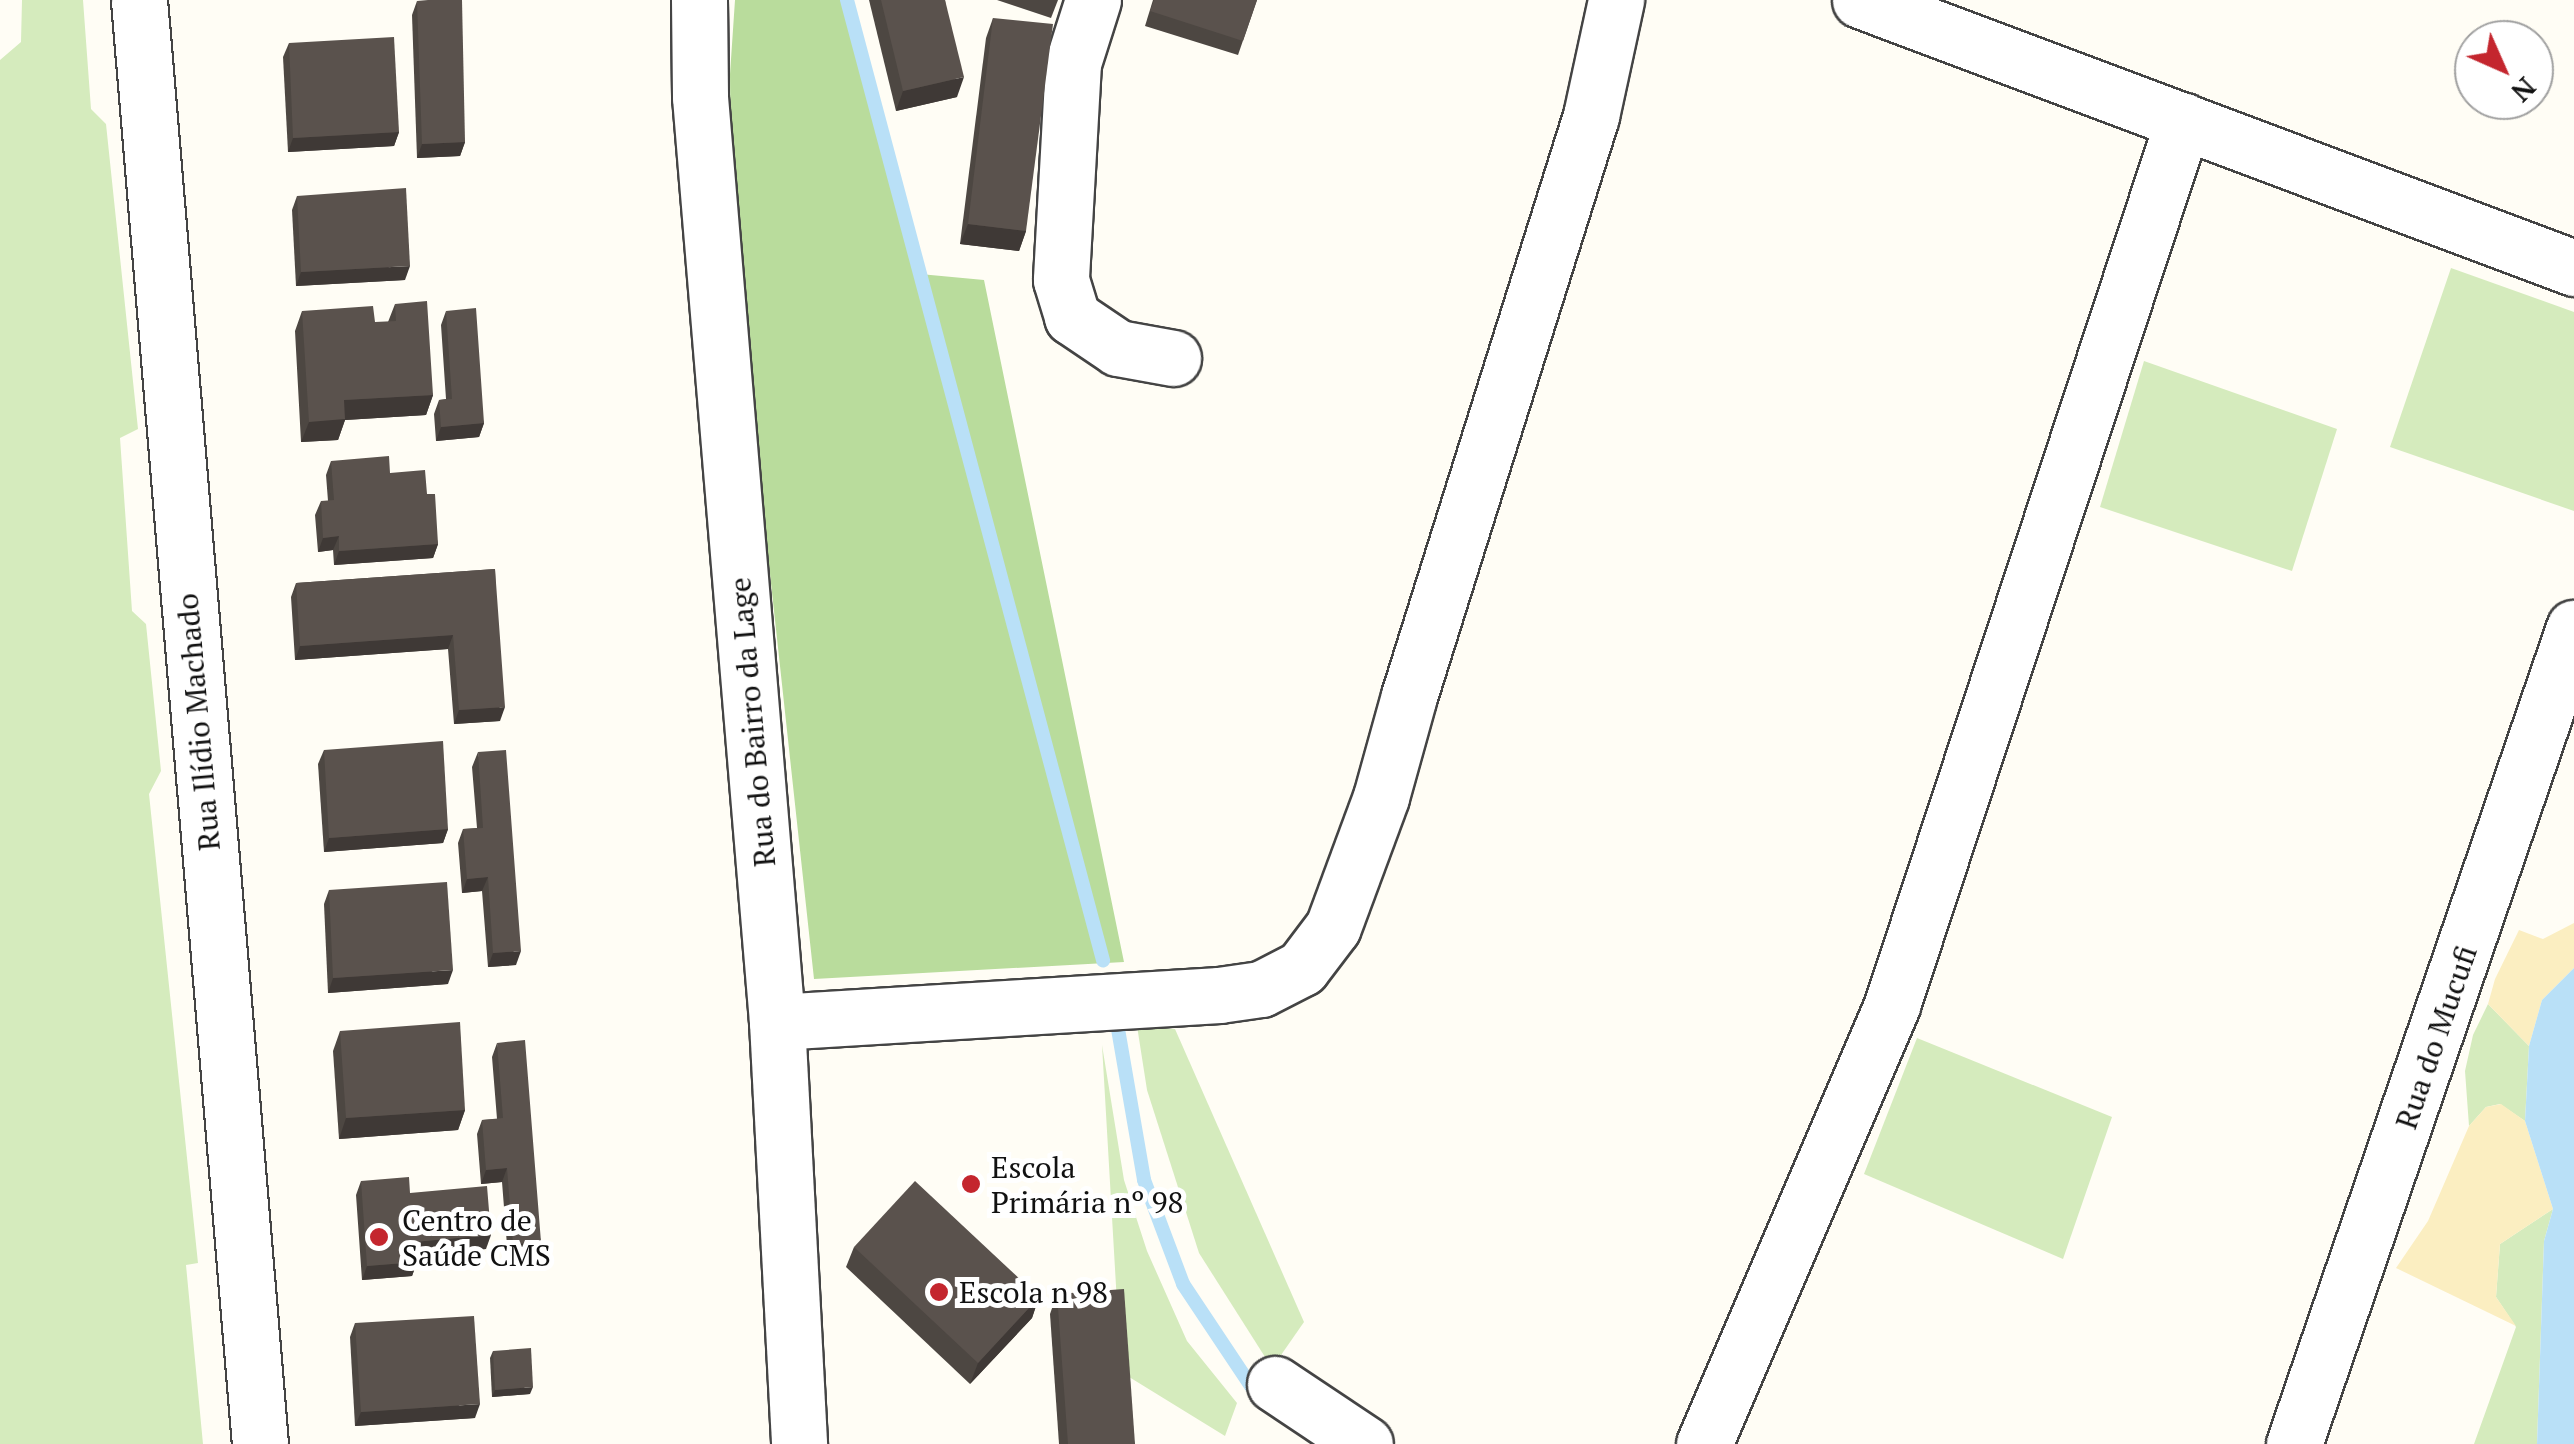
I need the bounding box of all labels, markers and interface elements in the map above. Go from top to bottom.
north arrow [2454,20,2554,120]
text: N [2504,70,2545,111]
street label: Rua do Bairro da Lage [721,576,783,868]
street label: Rua Ilídio Machado [169,592,227,852]
street label: Rua do Mucufi [2388,940,2484,1134]
place label: Escola Primária nº 98 [991,1149,1184,1220]
marker: Escola Primária nº 98 [960,1173,982,1195]
place label: Centro de Saúde CMS [402,1202,551,1272]
marker: Centro de Saúde CMS [366,1224,392,1250]
place label: Escola n 98 [959,1274,1108,1310]
marker: Escola n 98 [928,1281,950,1303]

